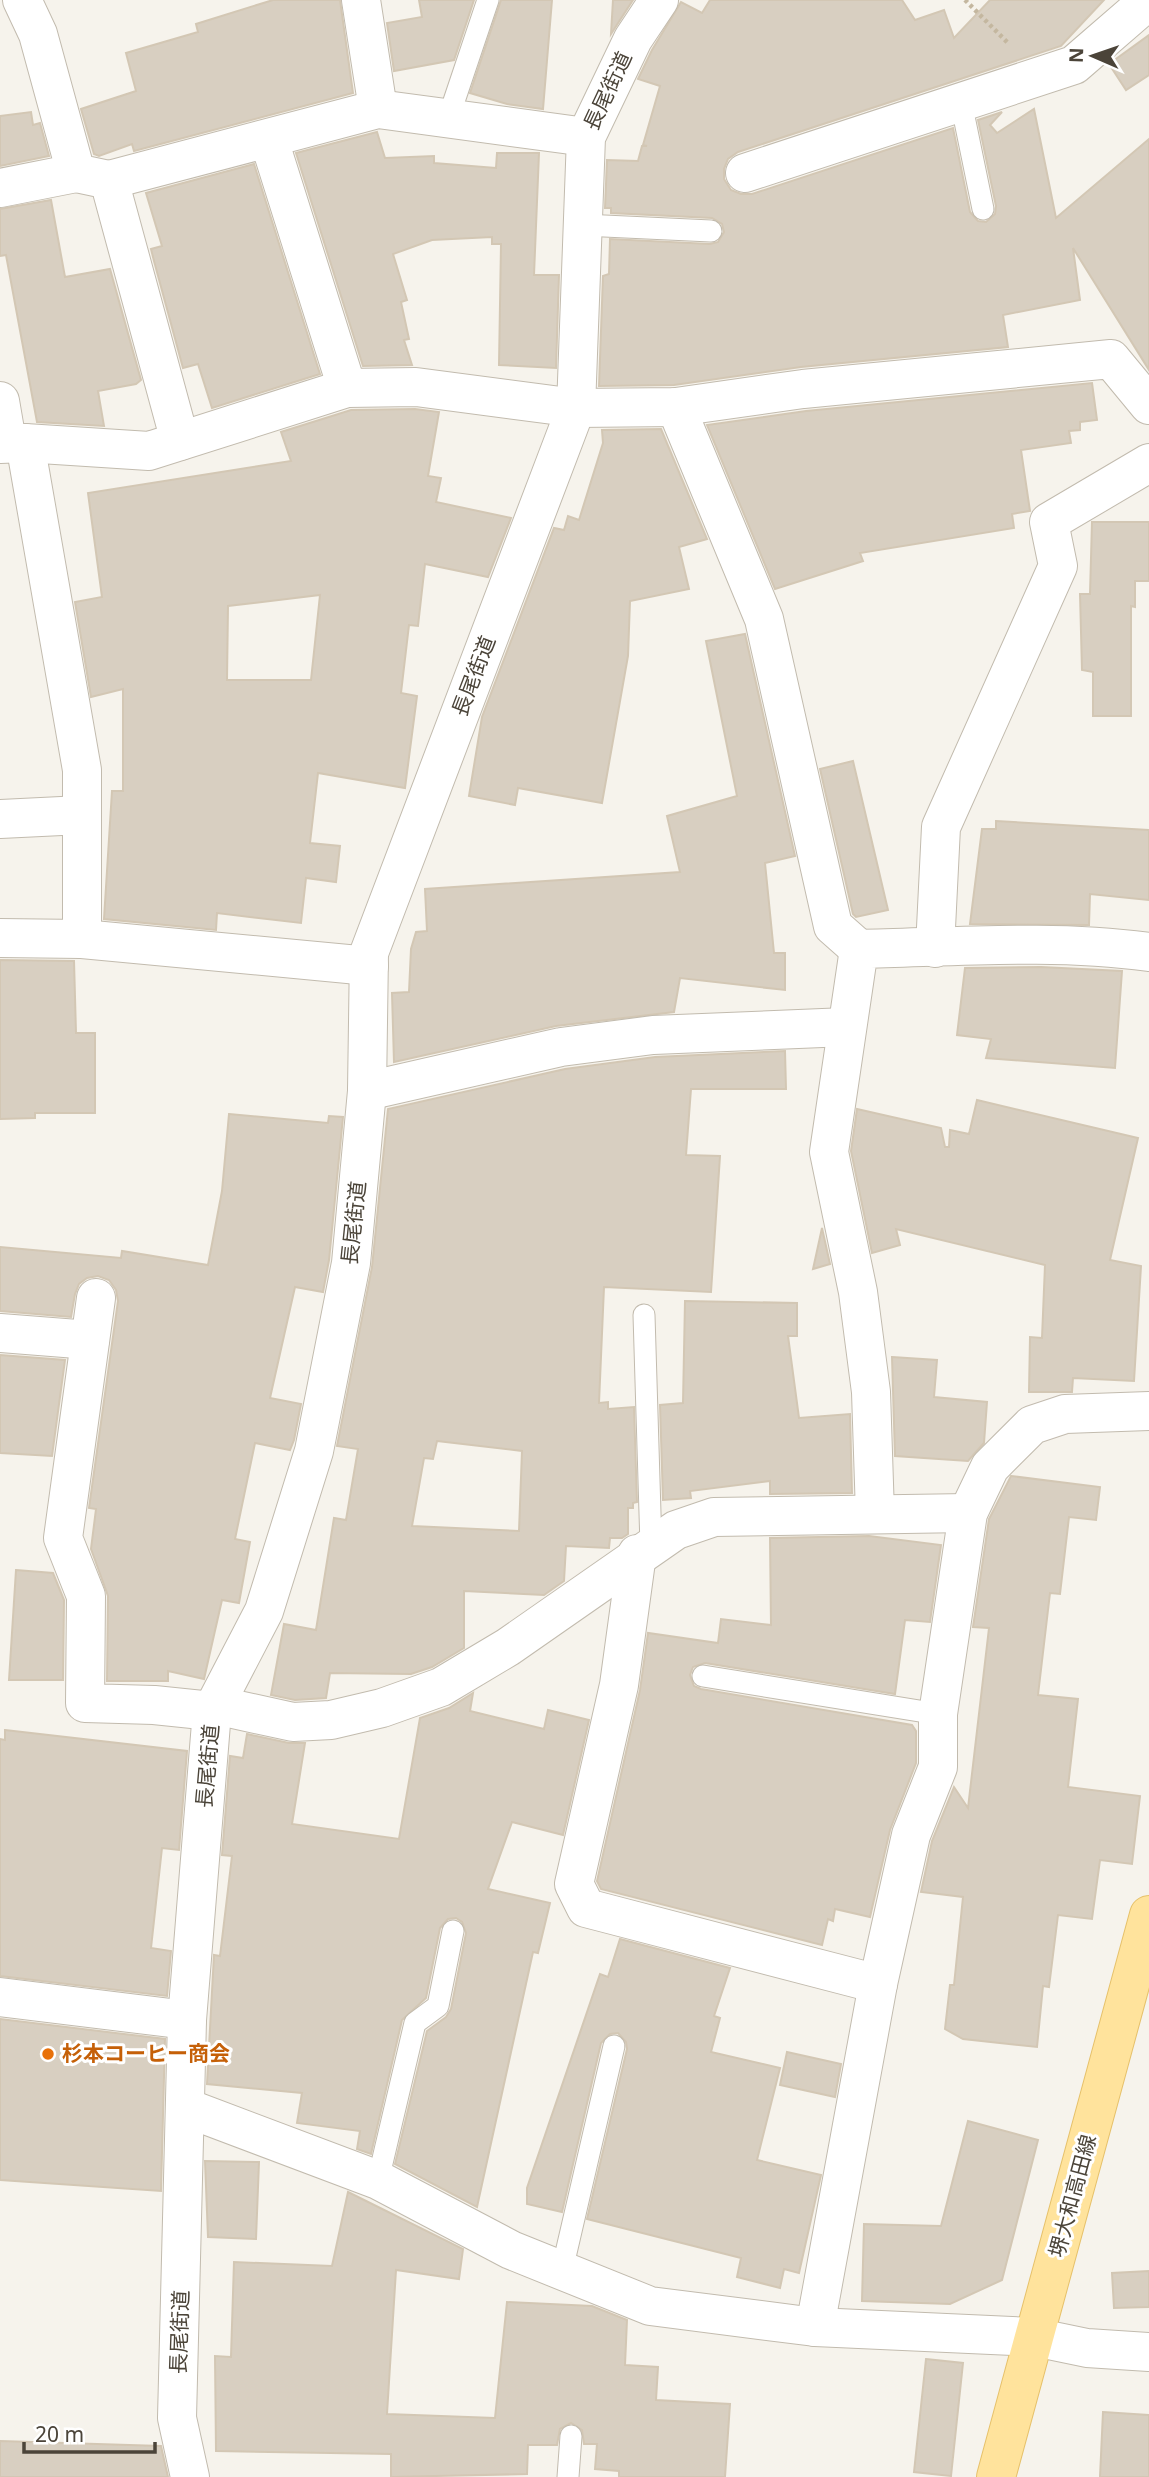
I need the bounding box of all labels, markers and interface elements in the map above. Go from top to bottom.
north arrow [1058,21,1128,91]
street label: 長尾街道 [577,47,638,135]
text: N [1063,47,1089,64]
street label: 長尾街道 [445,631,501,720]
street label: 長尾街道 [335,1180,371,1266]
street label: 長尾街道 [189,1723,225,1809]
place label: 杉本コーヒー商会 [62,2039,230,2067]
marker: 杉本コーヒー商会 [40,2046,56,2062]
street label: 堺大和高田線 [1042,2131,1102,2260]
street label: 長尾街道 [164,2290,194,2374]
scale bar [24,2410,156,2454]
text: 20 m [35,2420,84,2448]

